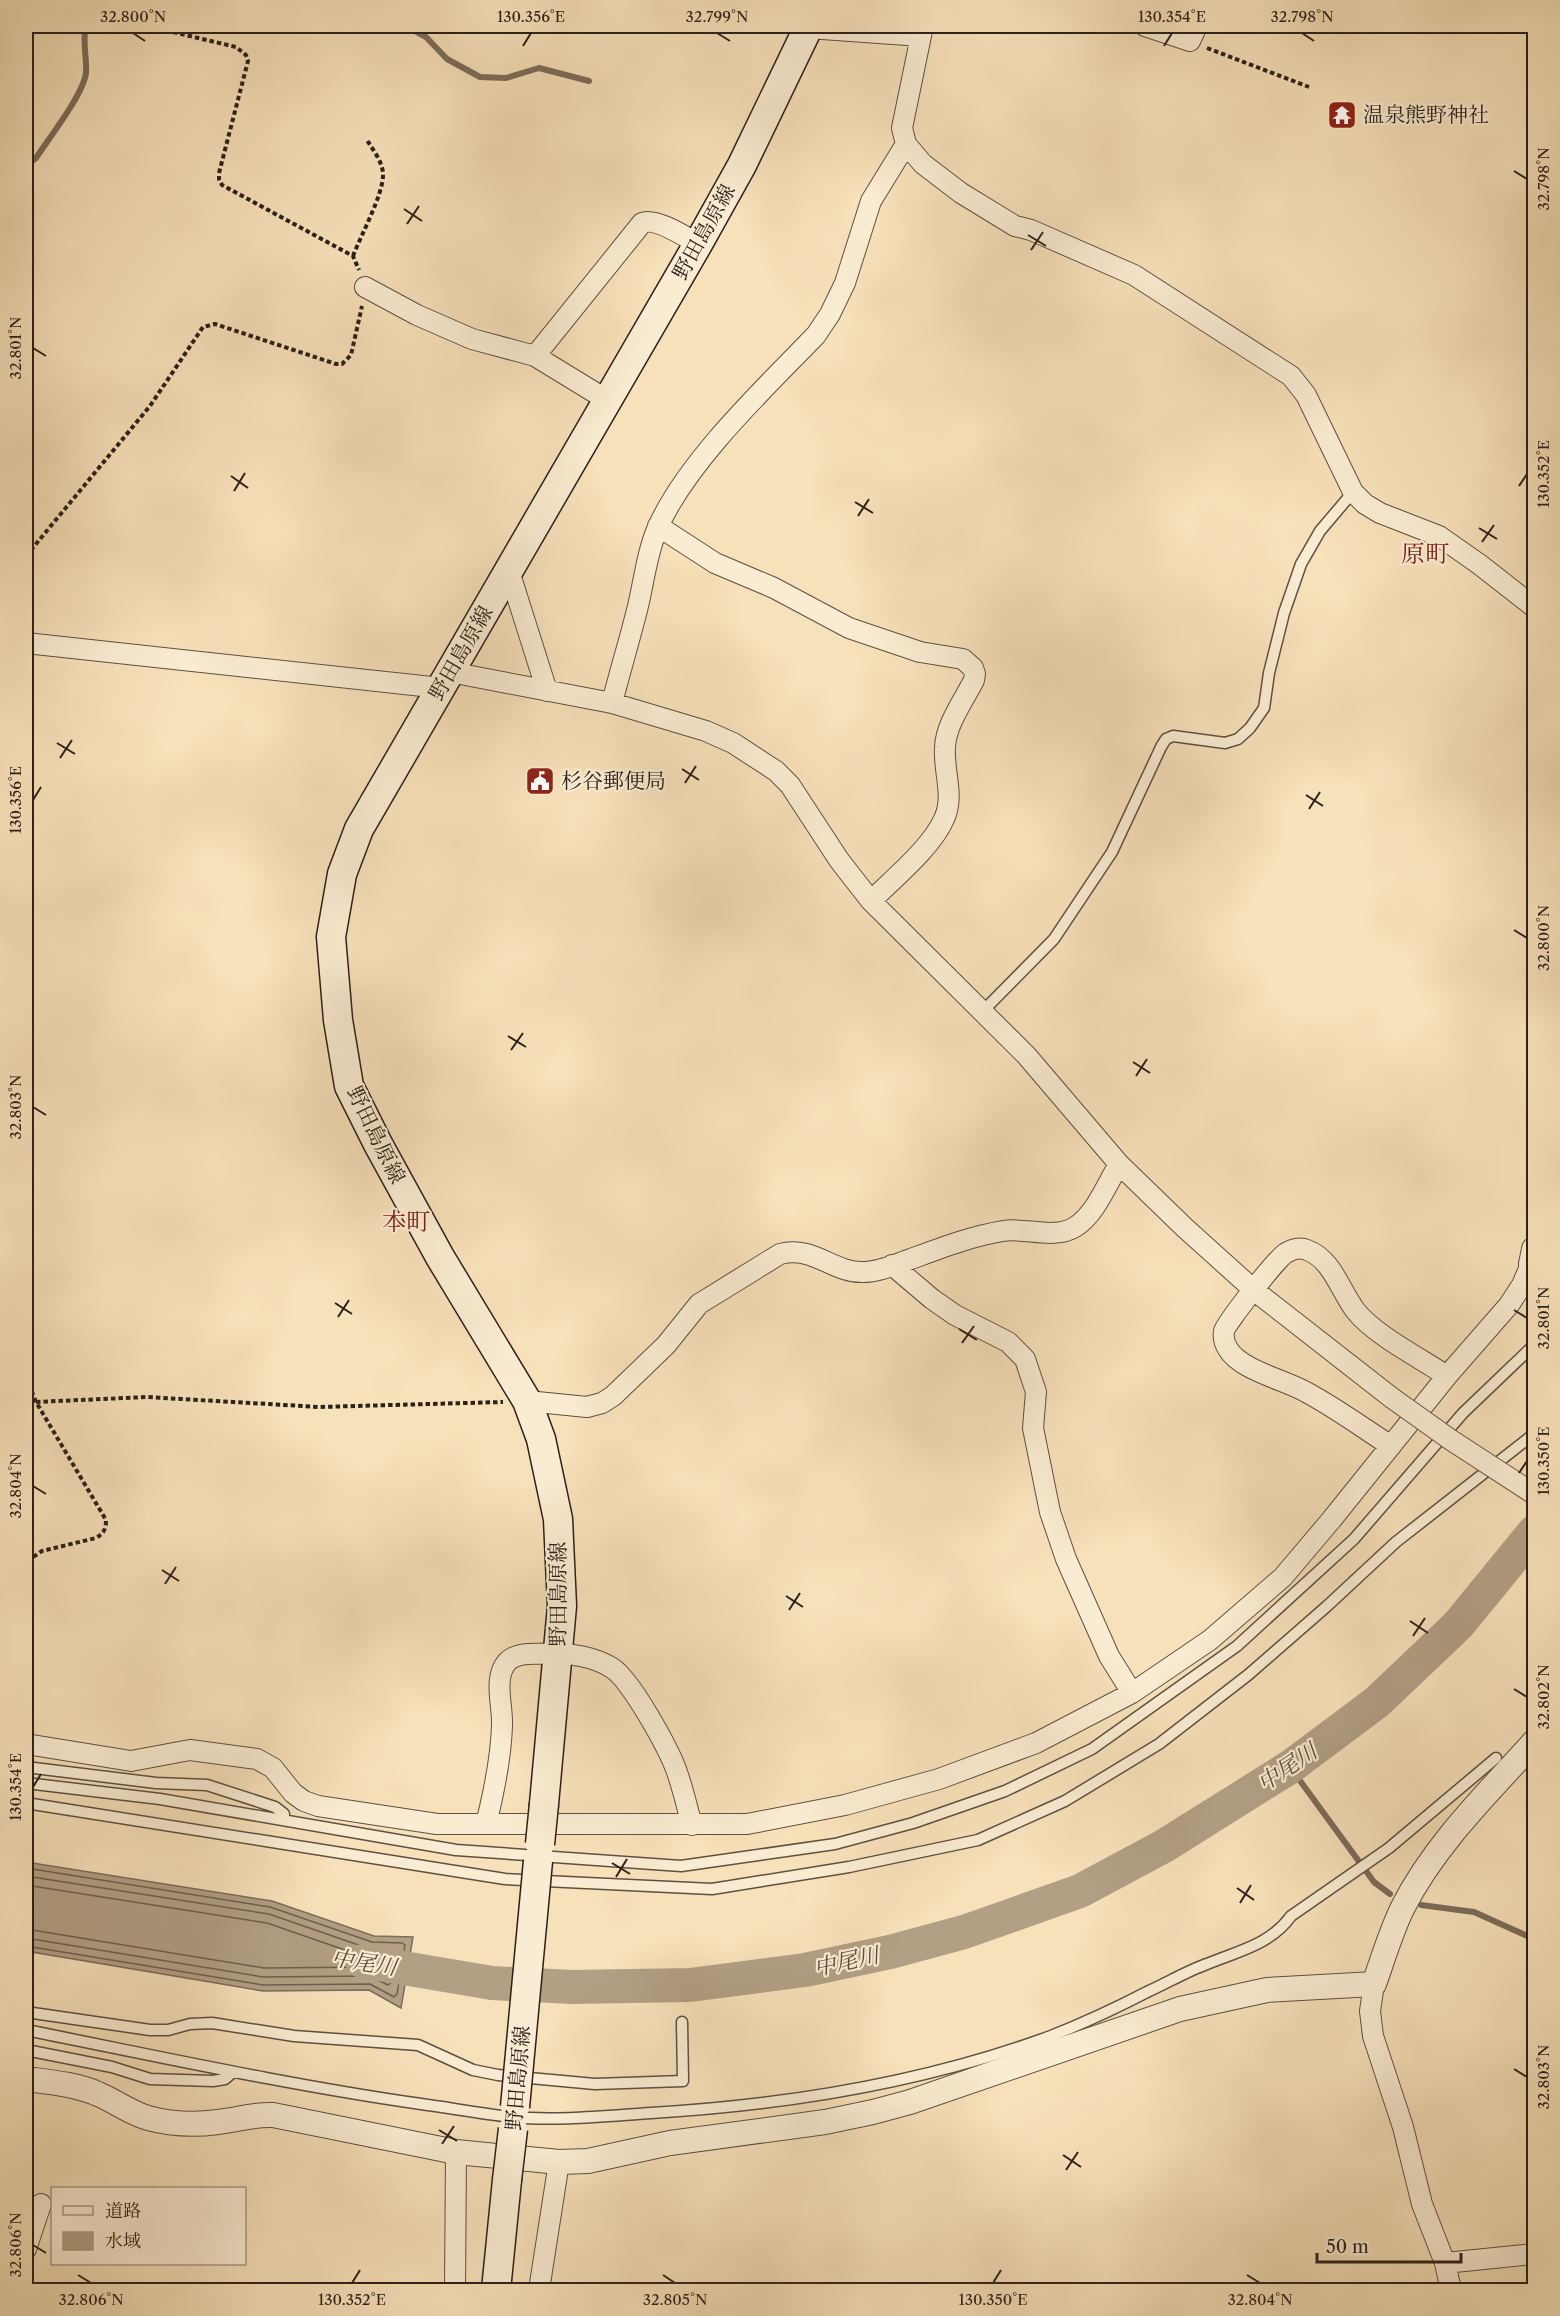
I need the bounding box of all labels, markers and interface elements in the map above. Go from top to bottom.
text: 32.800°N [100,7,166,26]
text: 130.356°E [497,7,565,26]
text: 32.799°N [686,7,748,26]
text: 130.354°E [1138,7,1206,26]
text: 32.798°N [1270,7,1334,26]
temple icon: 温泉熊野神社 [1326,99,1358,131]
place label: 温泉熊野神社 [1363,102,1489,127]
text: 32.798°N [1534,147,1553,211]
street label: 野田島原線 [667,180,740,284]
text: 32.801°N [6,317,25,379]
text: 130.352°E [1534,440,1553,508]
district label: 原町 [1401,539,1449,568]
street label: 野田島原線 [423,601,498,704]
public building icon: 杉谷郵便局 [524,765,556,797]
text: 130.356°E [6,766,25,834]
place label: 杉谷郵便局 [561,768,666,793]
text: 32.800°N [1534,905,1553,971]
text: 32.803°N [6,1075,25,1139]
street label: 野田島原線 [342,1082,411,1187]
district label: 本町 [382,1207,430,1236]
text: 32.801°N [1534,1287,1553,1349]
text: 130.350°E [1534,1427,1553,1496]
text: 32.804°N [6,1453,25,1519]
street label: 野田島原線 [545,1542,570,1647]
text: 32.802°N [1534,1664,1553,1730]
water label: 中尾川 [1252,1737,1324,1797]
text: 130.354°E [6,1753,25,1821]
water label: 中尾川 [811,1941,883,1982]
water label: 中尾川 [329,1944,401,1981]
street label: 野田島原線 [500,2025,535,2131]
text: 32.803°N [1534,2045,1553,2109]
legend [51,2187,246,2265]
text: 道路 [105,2200,141,2222]
text: 32.806°N [6,2212,25,2278]
scale bar [1317,2226,1461,2264]
text: 水域 [105,2230,141,2252]
text: 50 m [1326,2236,1369,2258]
text: 32.806°N [58,2290,124,2309]
text: 130.352°E [318,2290,386,2309]
text: 32.805°N [643,2290,707,2309]
text: 130.350°E [959,2290,1028,2309]
text: 32.804°N [1227,2290,1293,2309]

